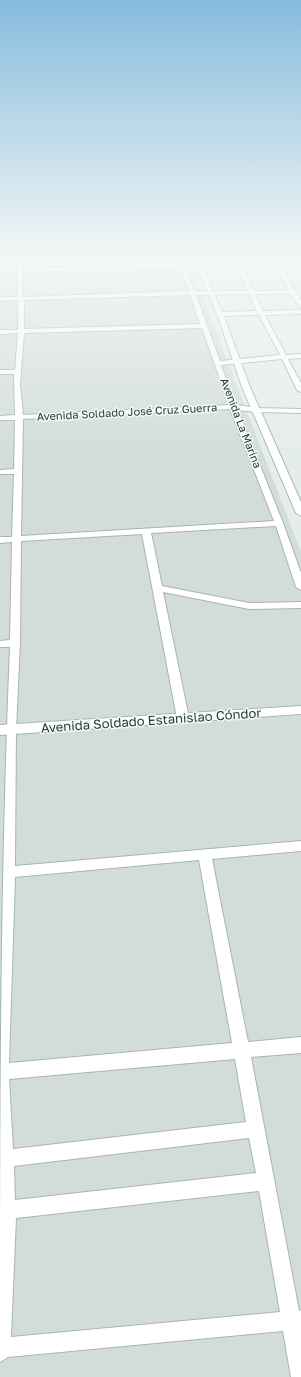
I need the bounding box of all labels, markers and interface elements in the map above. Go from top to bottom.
street label: Avenida La Marina [218,376,265,470]
street label: Avenida Soldado José Cruz Guerra [36,400,217,423]
street label: Avenida Soldado Estanislao Cóndor [40,704,262,736]

